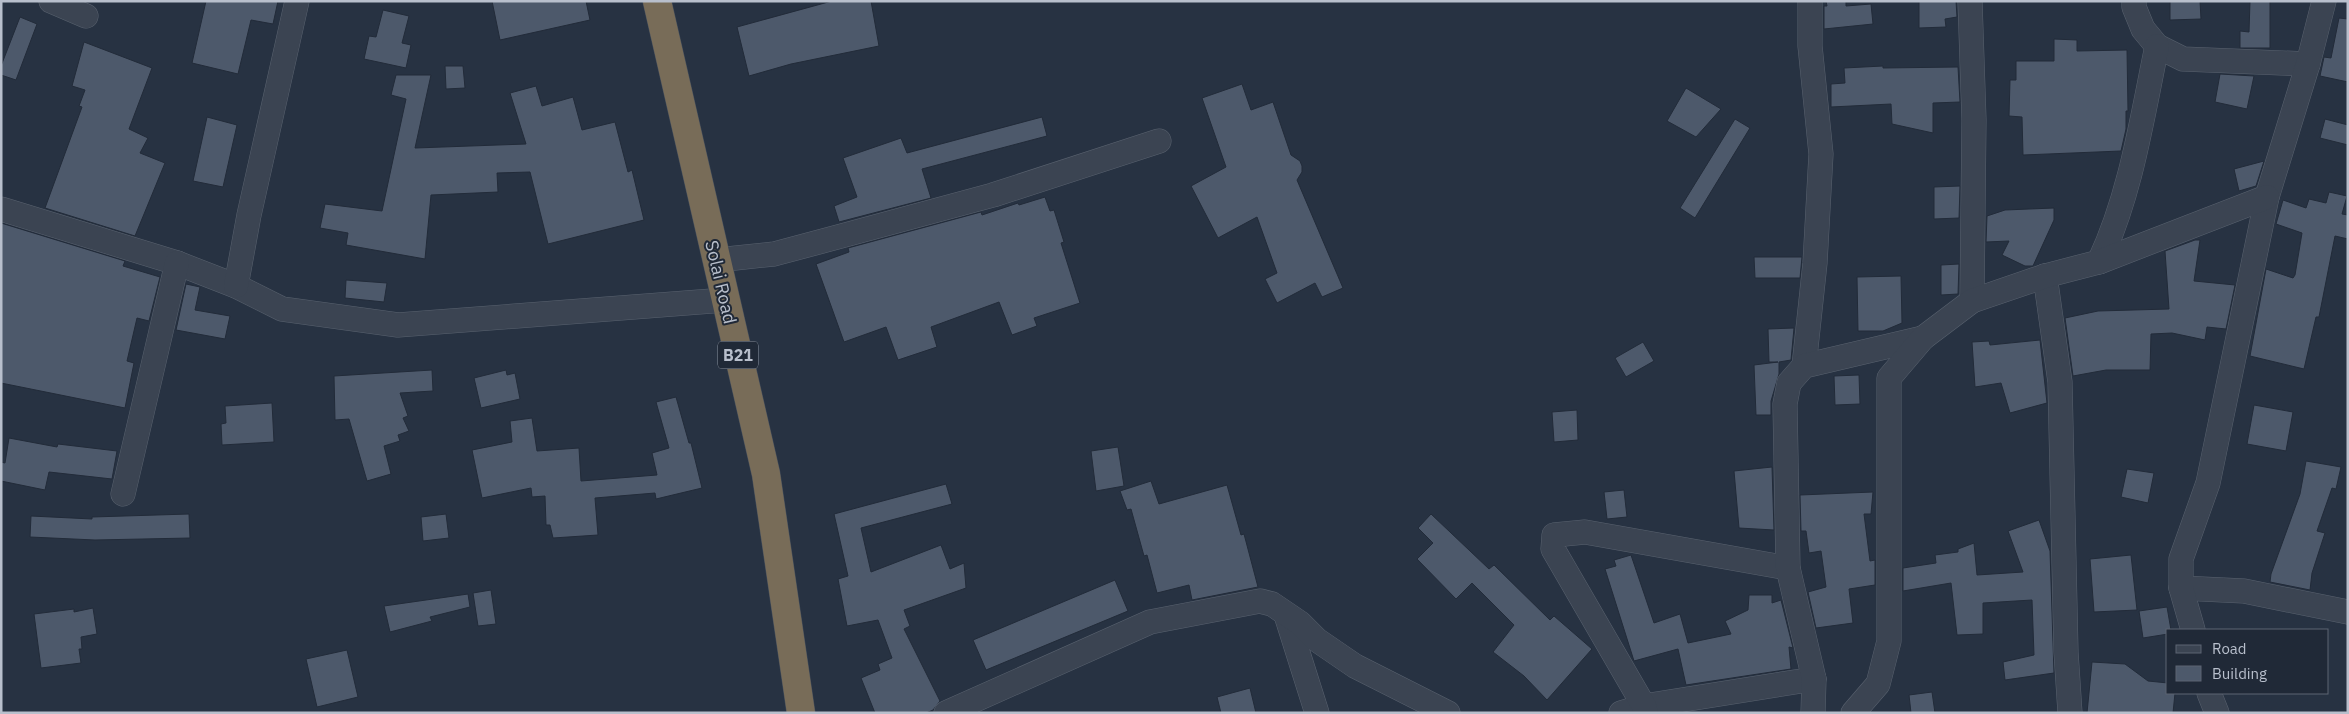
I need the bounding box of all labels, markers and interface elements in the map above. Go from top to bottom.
street label: Solai Road [700,238,742,326]
road number: B21 [718,342,758,368]
legend [2166,629,2329,694]
text: Road [2212,639,2247,658]
text: Building [2212,664,2267,683]

